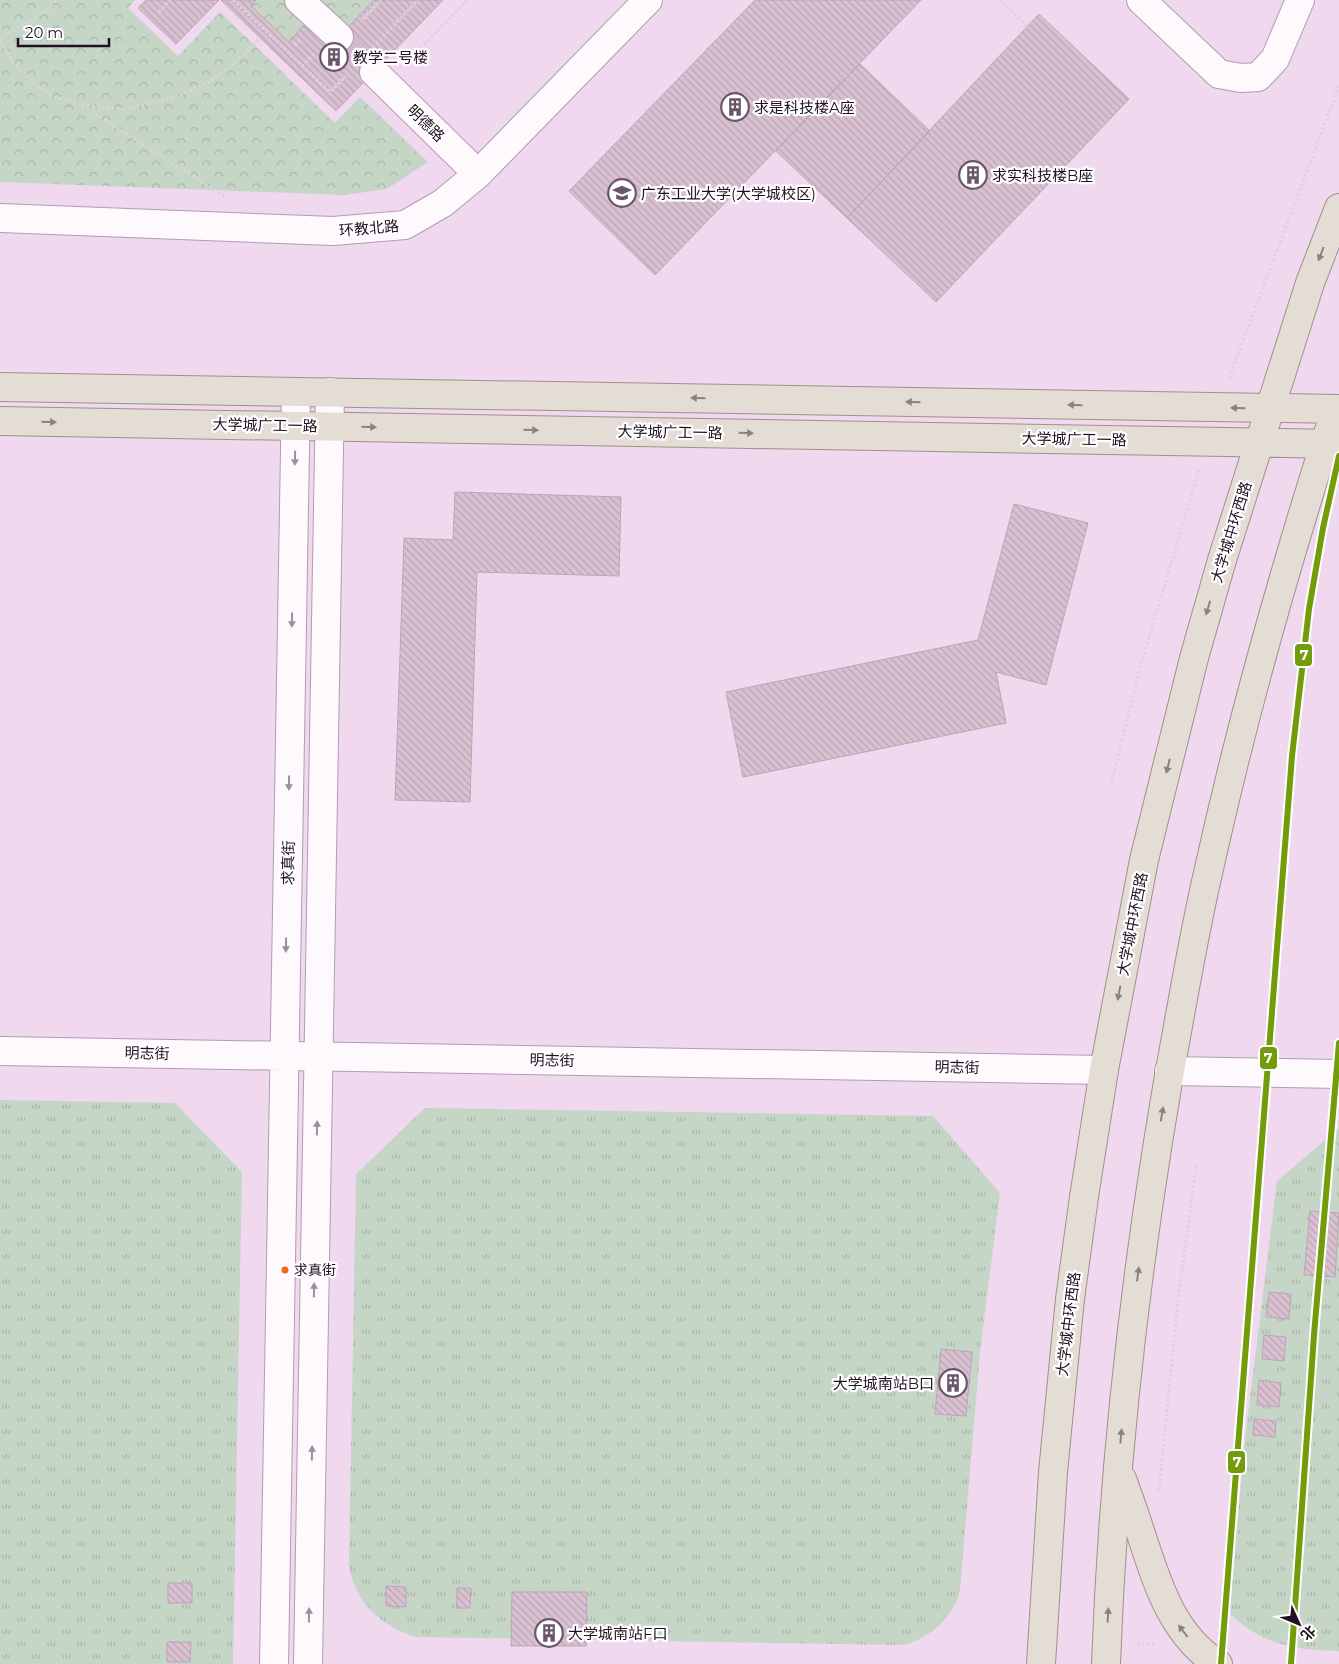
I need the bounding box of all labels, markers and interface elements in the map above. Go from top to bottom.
scale bar [18,15,109,47]
text: 20 m [25,23,63,42]
building icon: 教学二号楼 [319,42,349,72]
place label: 教学二号楼 [353,48,428,67]
building icon: 求是科技楼A座 [720,92,750,122]
place label: 求是科技楼A座 [754,98,855,117]
street label: 明德路 [403,101,449,145]
building icon: 求实科技楼B座 [958,160,988,190]
place label: 求实科技楼B座 [992,166,1093,185]
school or university icon: 广东工业大学(大学城校区) [607,178,637,208]
place label: 广东工业大学(大学城校区) [641,184,816,203]
street label: 环教北路 [338,216,400,240]
one-way arrow [1317,246,1324,261]
one-way arrow [690,394,706,402]
one-way arrow [905,398,921,406]
one-way arrow [1067,401,1083,409]
one-way arrow [1230,404,1246,412]
street label: 大学城广工一路 [212,415,318,435]
one-way arrow [41,418,57,426]
street label: 大学城广工一路 [617,422,723,442]
one-way arrow [361,423,377,431]
one-way arrow [523,426,539,434]
street label: 大学城广工一路 [1021,429,1127,449]
one-way arrow [738,430,754,438]
one-way arrow [291,450,299,466]
street label: 大学城中环西路 [1207,479,1255,585]
one-way arrow [1204,601,1212,616]
one-way arrow [288,613,296,629]
line badge: 7 [1294,643,1313,667]
text: 7 [1300,646,1309,664]
one-way arrow [1163,758,1171,773]
one-way arrow [285,775,293,791]
street label: 求真街 [278,840,298,886]
street label: 大学城中环西路 [1113,871,1151,977]
one-way arrow [282,938,290,954]
one-way arrow [1115,985,1123,1001]
street label: 明志街 [124,1043,170,1063]
line badge: 7 [1259,1046,1278,1070]
text: 7 [1264,1049,1273,1067]
street label: 明志街 [529,1050,575,1070]
street label: 明志街 [934,1057,980,1077]
one-way arrow [1159,1105,1167,1121]
one-way arrow [314,1120,322,1136]
place label: 求真街 [294,1261,336,1279]
marker: 求真街 [280,1265,290,1275]
one-way arrow [1134,1266,1142,1282]
street label: 大学城中环西路 [1052,1271,1084,1377]
one-way arrow [311,1282,319,1298]
building icon: 大学城南站B口 [938,1368,968,1398]
place label: 大学城南站B口 [833,1374,934,1393]
one-way arrow [1117,1427,1125,1443]
one-way arrow [308,1445,316,1461]
line badge: 7 [1227,1450,1246,1474]
text: 7 [1233,1453,1242,1471]
north arrow [1274,1599,1324,1649]
one-way arrow [305,1607,313,1623]
one-way arrow [1104,1607,1112,1623]
building icon: 大学城南站F口 [534,1618,564,1648]
text: 北 [1297,1622,1320,1644]
place label: 大学城南站F口 [568,1624,668,1643]
one-way arrow [1178,1624,1188,1638]

